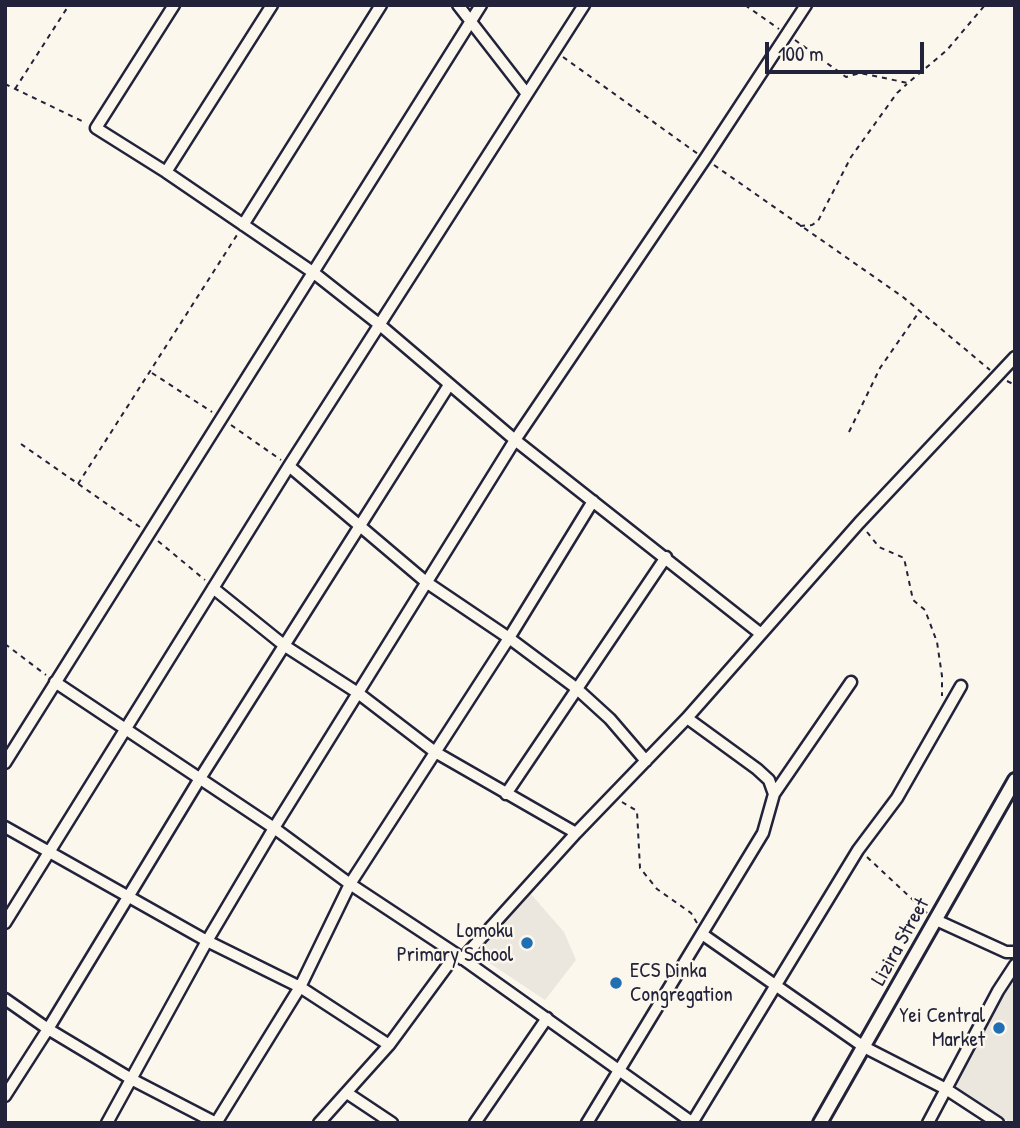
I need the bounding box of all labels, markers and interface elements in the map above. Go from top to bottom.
scale bar [768,28,927,72]
text: 100 m [778,39,824,68]
street label: Lizira Street [867,894,935,990]
place label: Lomoku Primary School [397,918,513,968]
marker: Lomoku Primary School [519,935,535,951]
place label: ECS Dinka Congregation [630,958,733,1008]
marker: ECS Dinka Congregation [608,975,624,991]
place label: Yei Central Market [899,1003,985,1053]
marker: Yei Central Market [991,1020,1007,1036]

